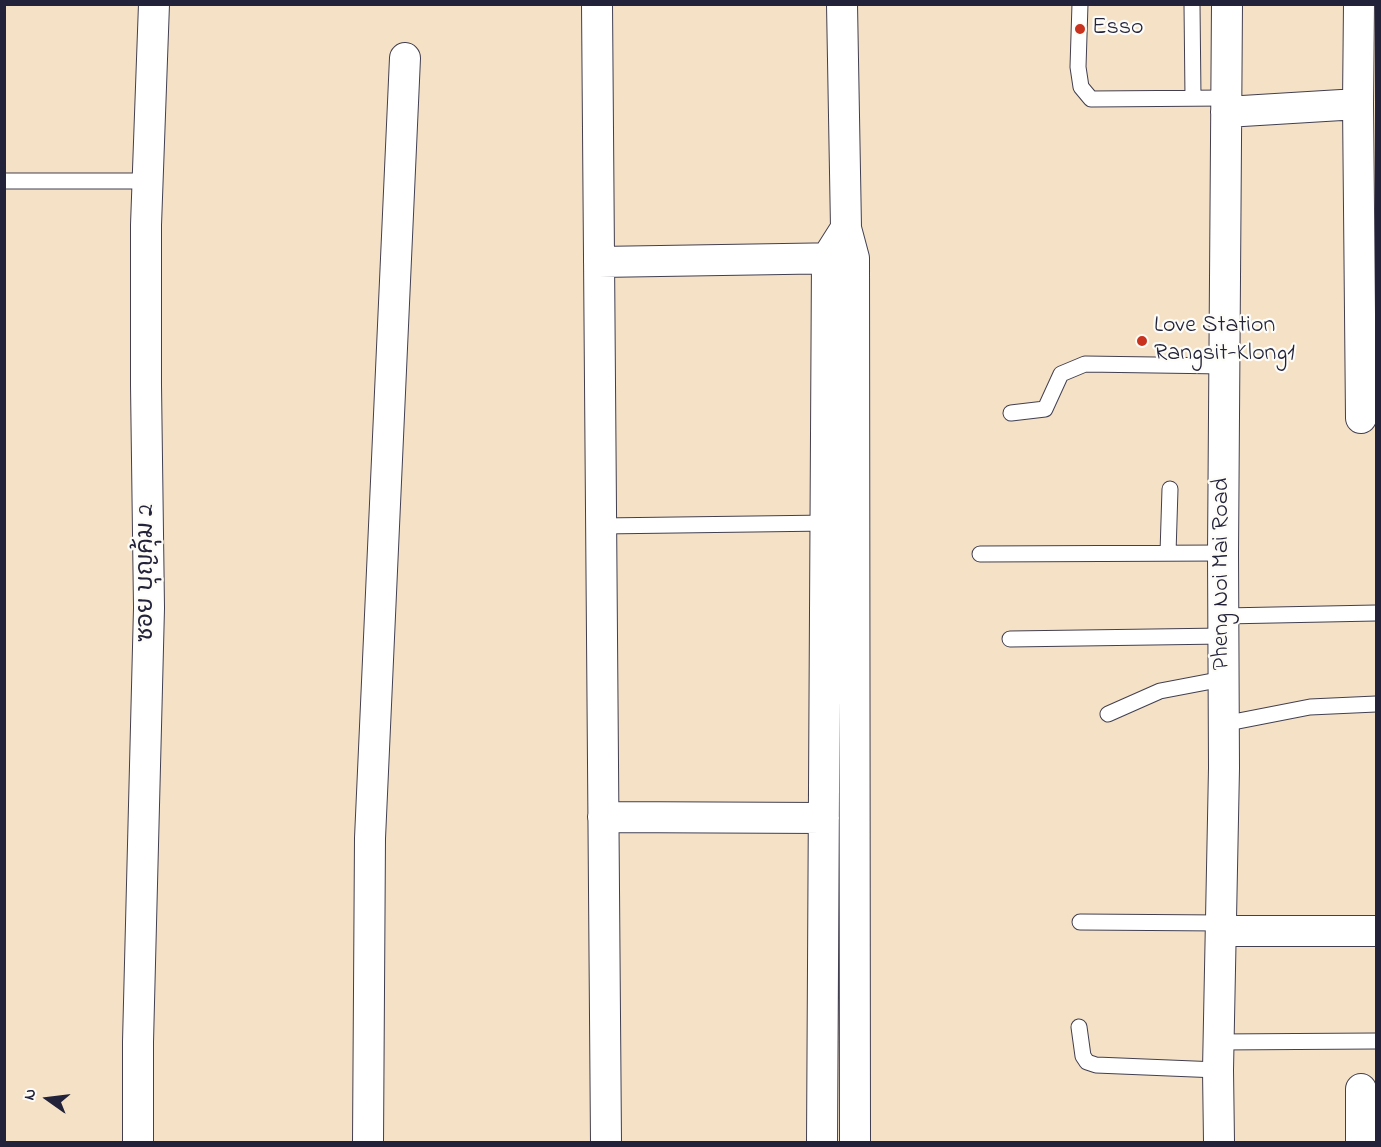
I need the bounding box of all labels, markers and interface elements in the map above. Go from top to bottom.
place label: Esso [1092,15,1143,43]
marker: Esso [1073,22,1087,36]
place label: Love Station Rangsit-Klong1 [1154,313,1295,369]
marker: Love Station Rangsit-Klong1 [1135,334,1149,348]
street label: Pheng Noi Mai Road [1209,478,1237,670]
street label: ซอย บุญคุ้ม 2 [134,504,162,642]
north arrow [18,1069,78,1129]
text: N [18,1086,43,1103]

